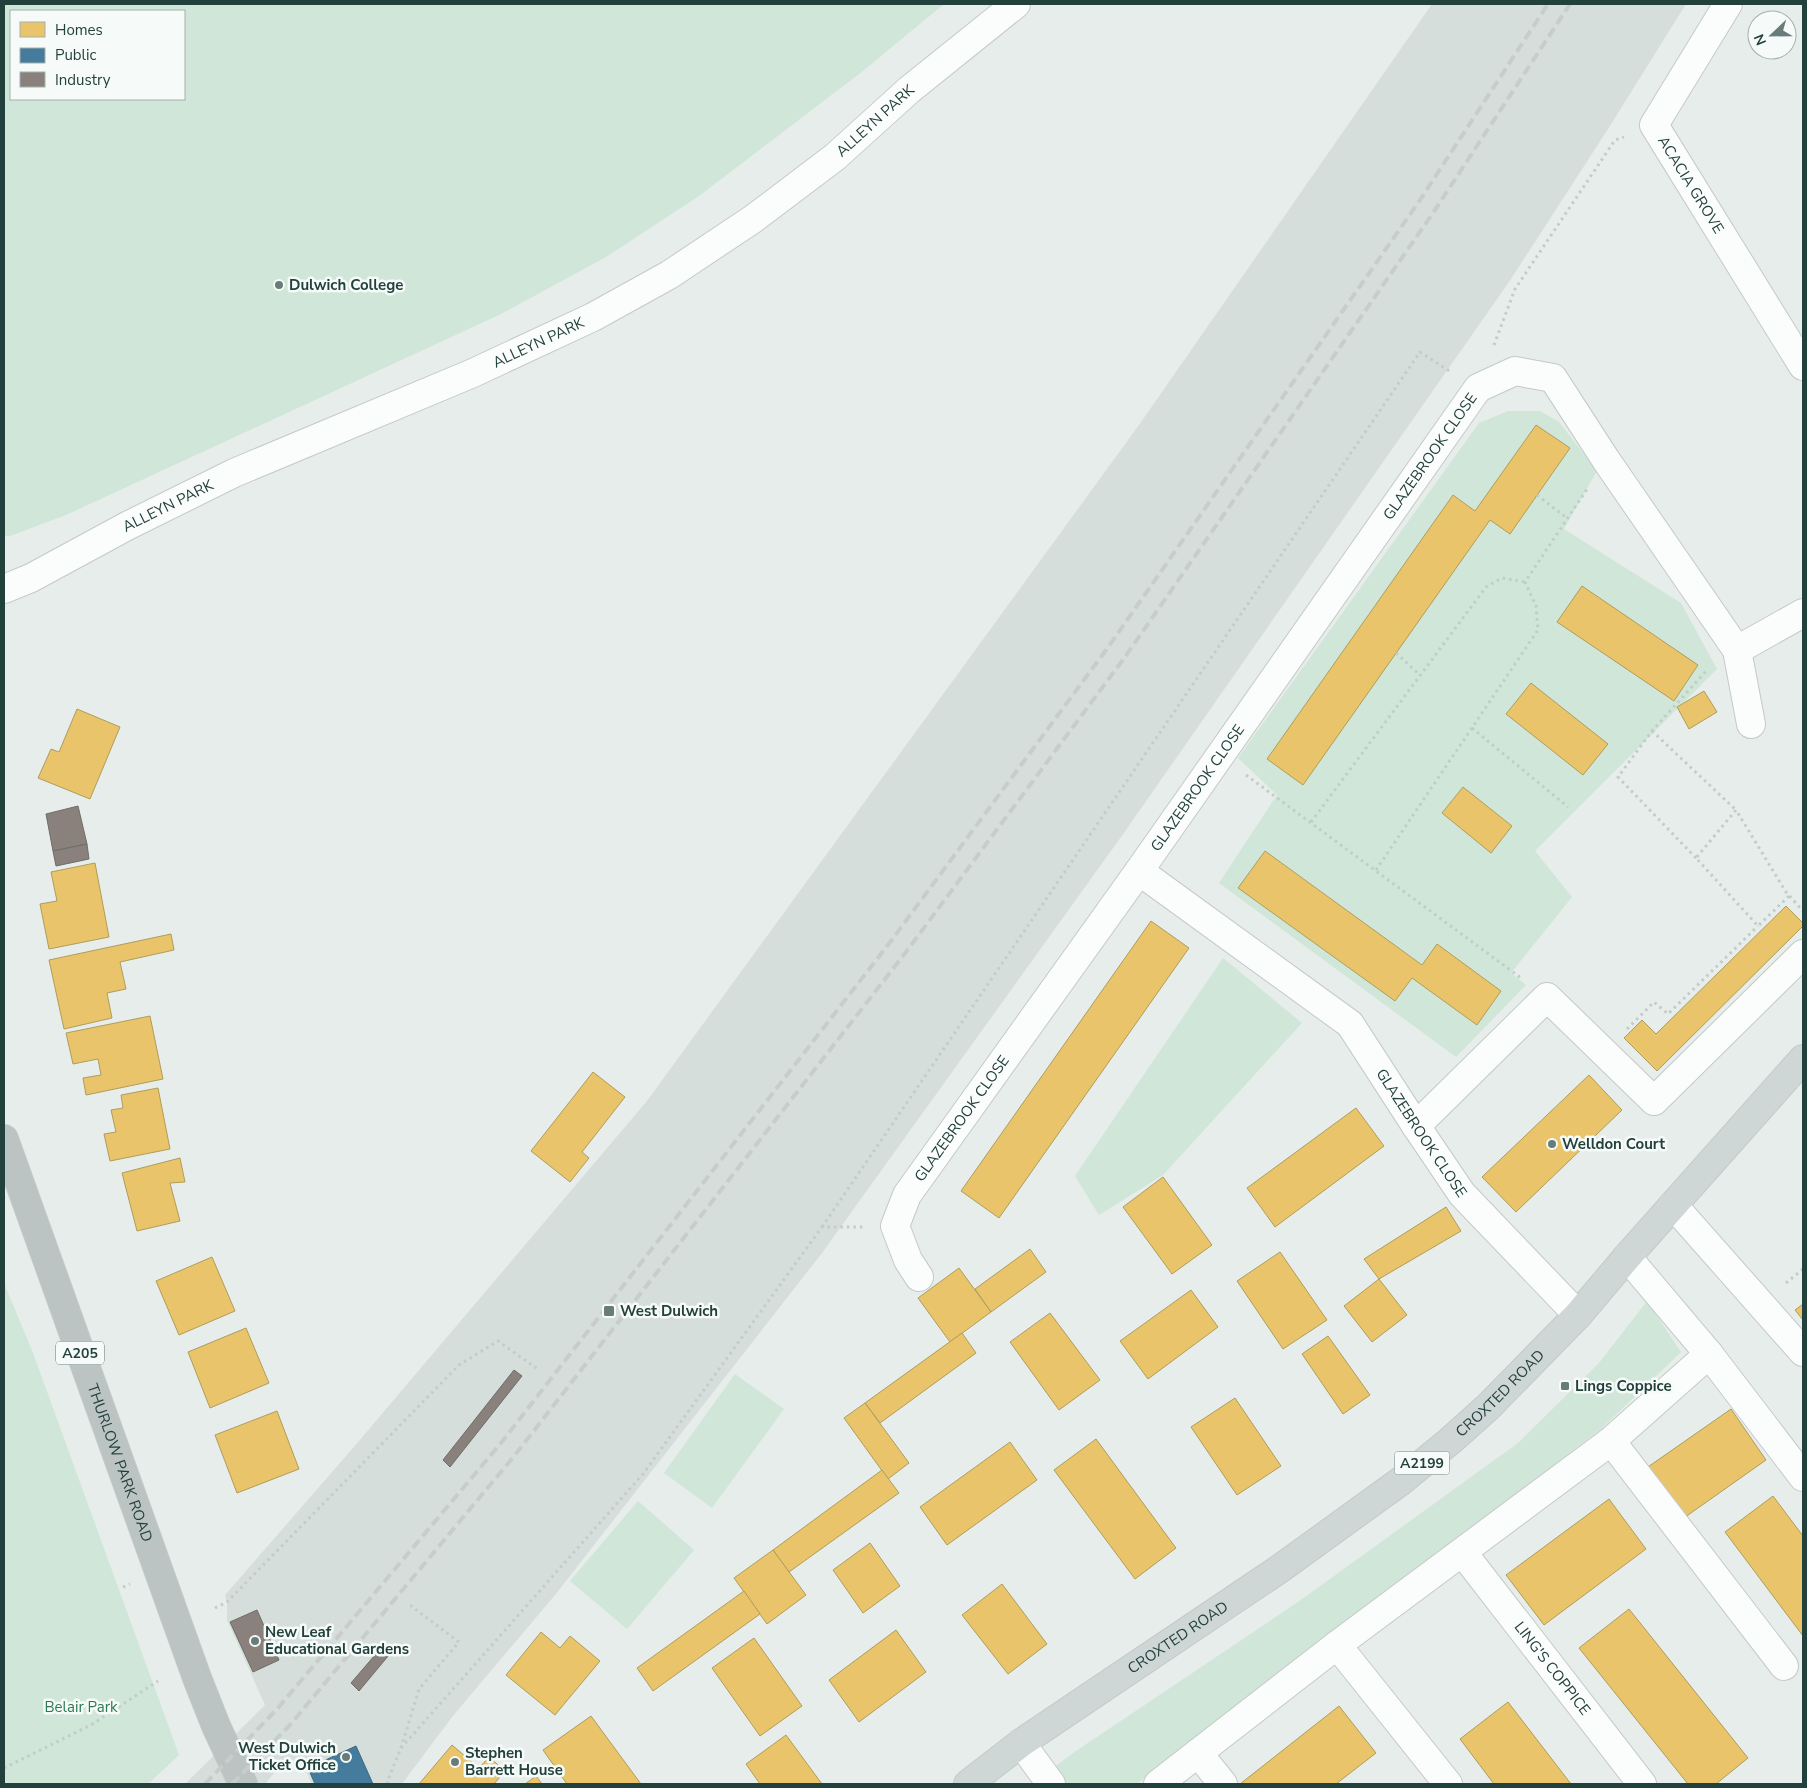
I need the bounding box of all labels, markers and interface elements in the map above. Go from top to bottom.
legend [10,10,185,100]
north arrow [1747,10,1797,60]
text: Homes [55,20,103,40]
text: N [1750,31,1771,48]
text: Public [55,45,96,65]
text: Industry [55,70,111,90]
street label: ALLEYN PARK [832,80,919,161]
street label: ACACIA GROVE [1653,132,1729,237]
place label: Dulwich College [289,275,403,295]
marker: Dulwich College [273,279,285,291]
street label: ALLEYN PARK [489,312,588,372]
street label: GLAZEBROOK CLOSE [1379,389,1482,524]
street label: ALLEYN PARK [119,475,217,537]
street label: GLAZEBROOK CLOSE [1146,720,1249,855]
street label: GLAZEBROOK CLOSE [910,1051,1014,1186]
street label: GLAZEBROOK CLOSE [1371,1065,1471,1201]
place label: Welldon Court [1562,1134,1665,1154]
marker: Welldon Court [1546,1138,1558,1150]
place label: West Dulwich [620,1301,718,1321]
marker: West Dulwich [602,1304,616,1318]
road number: A205 [56,1342,104,1365]
street label: CROXTED ROAD [1451,1345,1549,1441]
place label: Lings Coppice [1575,1376,1672,1396]
marker: Lings Coppice [1559,1380,1571,1392]
street label: THURLOW PARK ROAD [82,1381,157,1545]
road number: A2199 [1394,1452,1450,1475]
street label: CROXTED ROAD [1124,1596,1232,1678]
street label: LING'S COPPICE [1510,1617,1595,1719]
place label: New Leaf Educational Gardens [265,1622,409,1659]
marker: New Leaf Educational Gardens [249,1635,261,1647]
park label: Belair Park [44,1697,118,1717]
place label: West Dulwich Ticket Office [238,1738,336,1775]
place label: Stephen Barrett House [465,1743,563,1780]
marker: West Dulwich Ticket Office [340,1751,352,1763]
marker: Stephen Barrett House [449,1756,461,1768]

